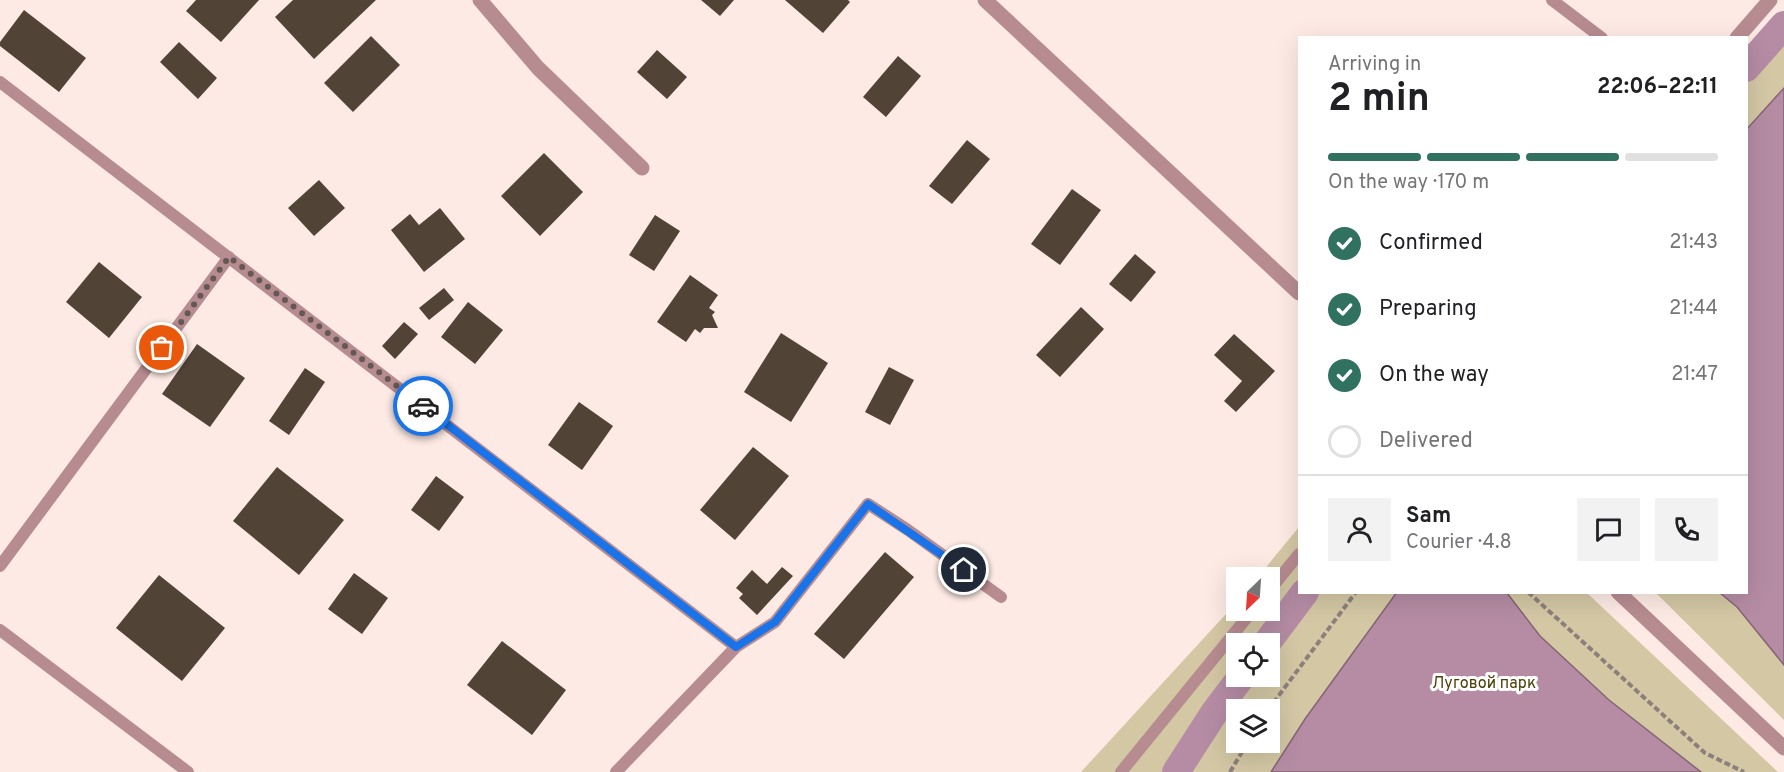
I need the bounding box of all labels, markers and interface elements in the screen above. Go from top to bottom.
text: Arriving in [1328,52,1421,78]
text: 22:06–22:11 [1597,74,1718,101]
text: 2 min [1328,76,1430,125]
text: On the way · 170 m [1328,170,1489,196]
icon: check [1328,227,1361,260]
text: Confirmed [1379,230,1483,257]
text: 21:43 [1669,230,1718,256]
icon: check [1328,293,1361,326]
text: Preparing [1379,296,1477,323]
text: 21:44 [1669,296,1718,322]
pin [136,322,187,373]
icon: bag [145,331,178,364]
icon: check [1328,359,1361,392]
text: On the way [1379,362,1489,389]
text: 21:47 [1671,362,1718,388]
courier [393,376,453,436]
icon: car [407,390,440,423]
text: Delivered [1379,428,1473,455]
button: person [1328,498,1391,561]
button: chat [1577,498,1640,561]
button: phone [1655,498,1718,561]
text: Sam [1406,503,1451,530]
text: Courier · 4.8 [1406,530,1512,556]
pin [938,544,989,595]
icon: home [947,553,980,586]
north arrow [1226,567,1280,621]
map controls [1226,567,1280,753]
button: locate [1226,633,1280,687]
park label: Луговой парк [1432,674,1536,694]
button: layers [1226,699,1280,753]

